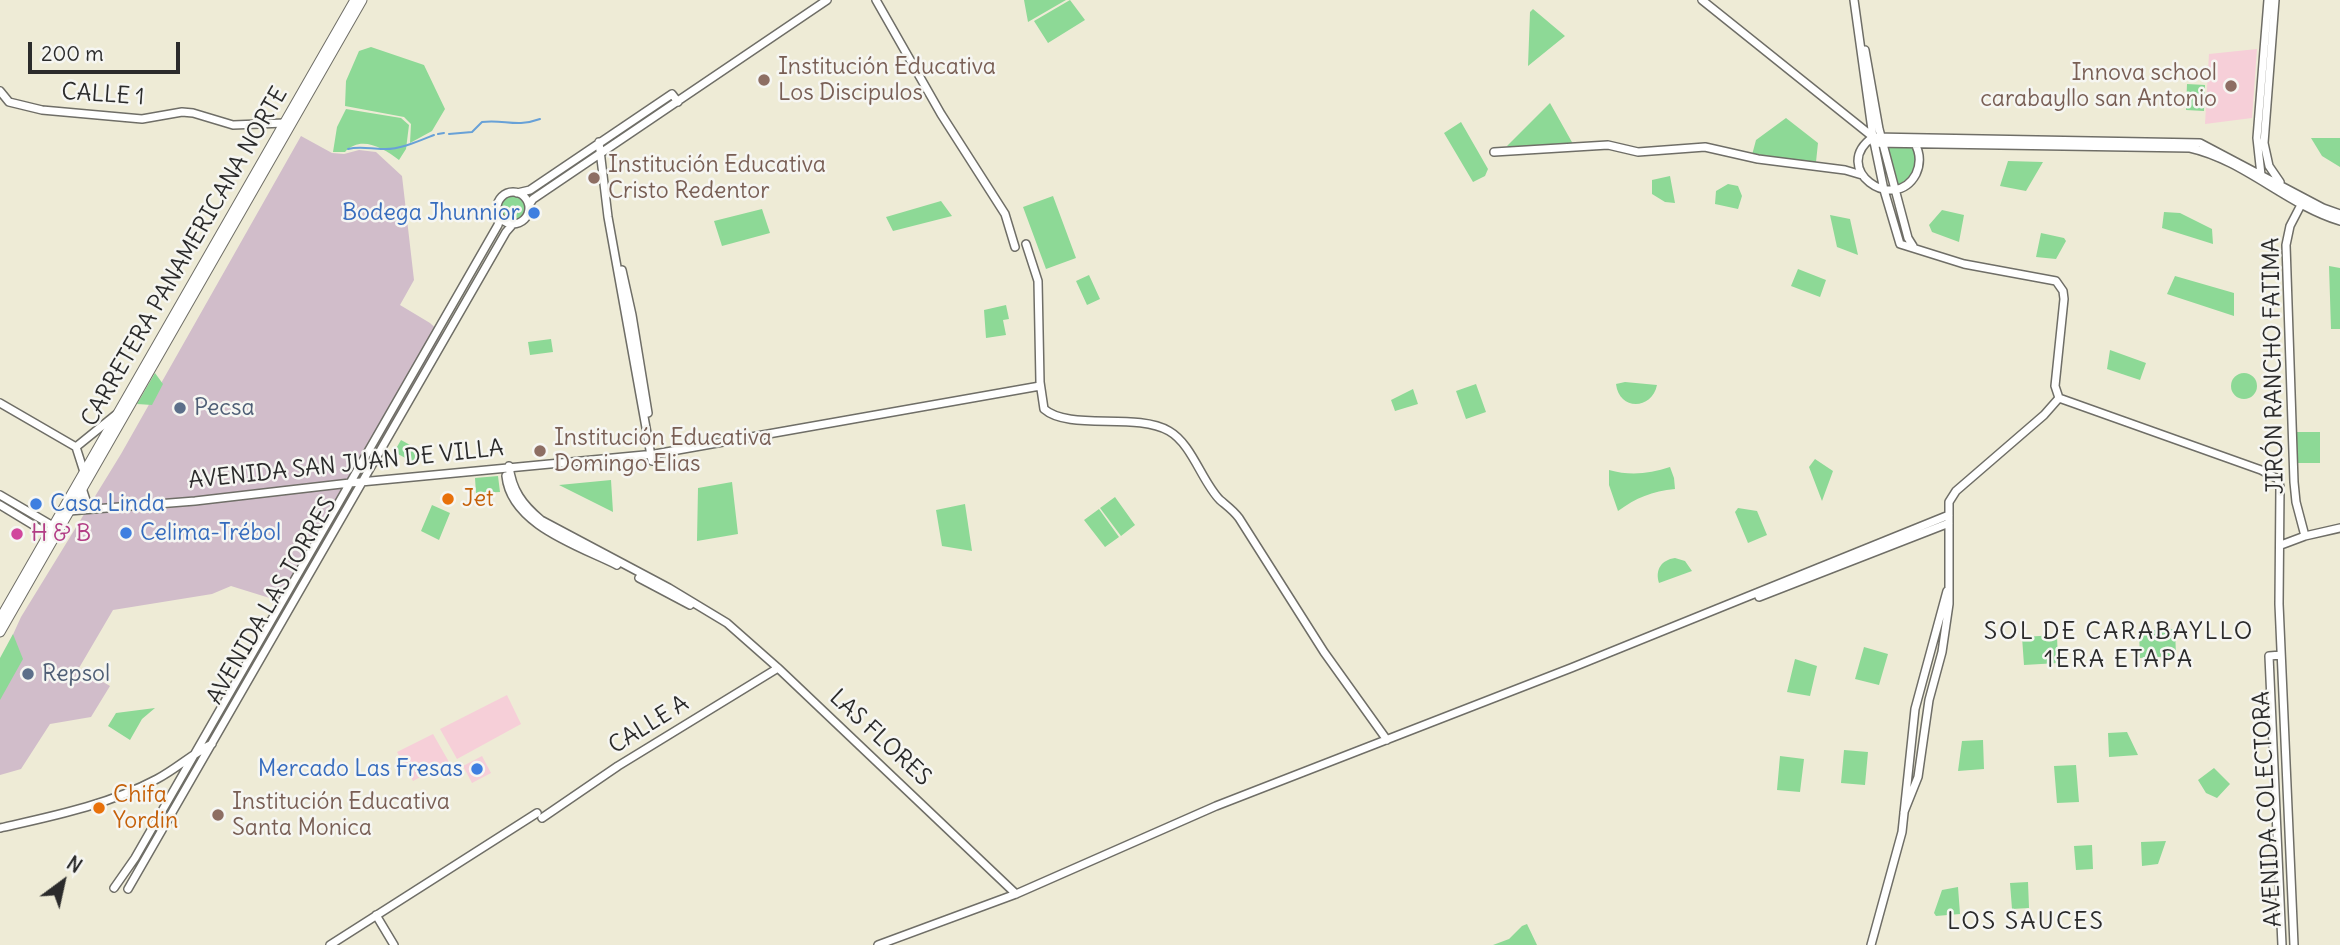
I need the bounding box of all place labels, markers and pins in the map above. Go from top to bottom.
place label: Institución Educativa Los Discipulos [778,53,996,107]
place label: Innova school carabayllo san Antonio [1980,59,2217,113]
marker: Institución Educativa Los Discipulos [756,72,772,88]
marker: Innova school carabayllo san Antonio [2223,78,2239,94]
place label: Institución Educativa Cristo Redentor [608,151,826,205]
marker: Institución Educativa Cristo Redentor [586,170,602,186]
place label: Bodega Jhunnior [342,199,520,227]
marker: Bodega Jhunnior [526,205,542,221]
place label: Pecsa [194,394,255,422]
marker: Pecsa [172,400,188,416]
place label: Institución Educativa Domingo Elias [554,424,772,478]
marker: Institución Educativa Domingo Elias [532,443,548,459]
place label: Jet [462,485,494,513]
place label: Casa Linda [50,490,165,518]
marker: Jet [440,491,456,507]
marker: Casa Linda [28,496,44,512]
place label: Celima-Trébol [140,519,281,547]
place label: H & B [31,520,91,548]
marker: Celima-Trébol [118,525,134,541]
marker: H & B [9,526,25,542]
place label: Repsol [42,660,110,688]
marker: Repsol [20,666,36,682]
place label: Mercado Las Fresas [258,755,463,783]
marker: Mercado Las Fresas [469,761,485,777]
place label: Chifa Yordin [113,781,178,835]
place label: Institución Educativa Santa Monica [232,788,450,842]
marker: Chifa Yordin [91,800,107,816]
marker: Institución Educativa Santa Monica [210,807,226,823]

